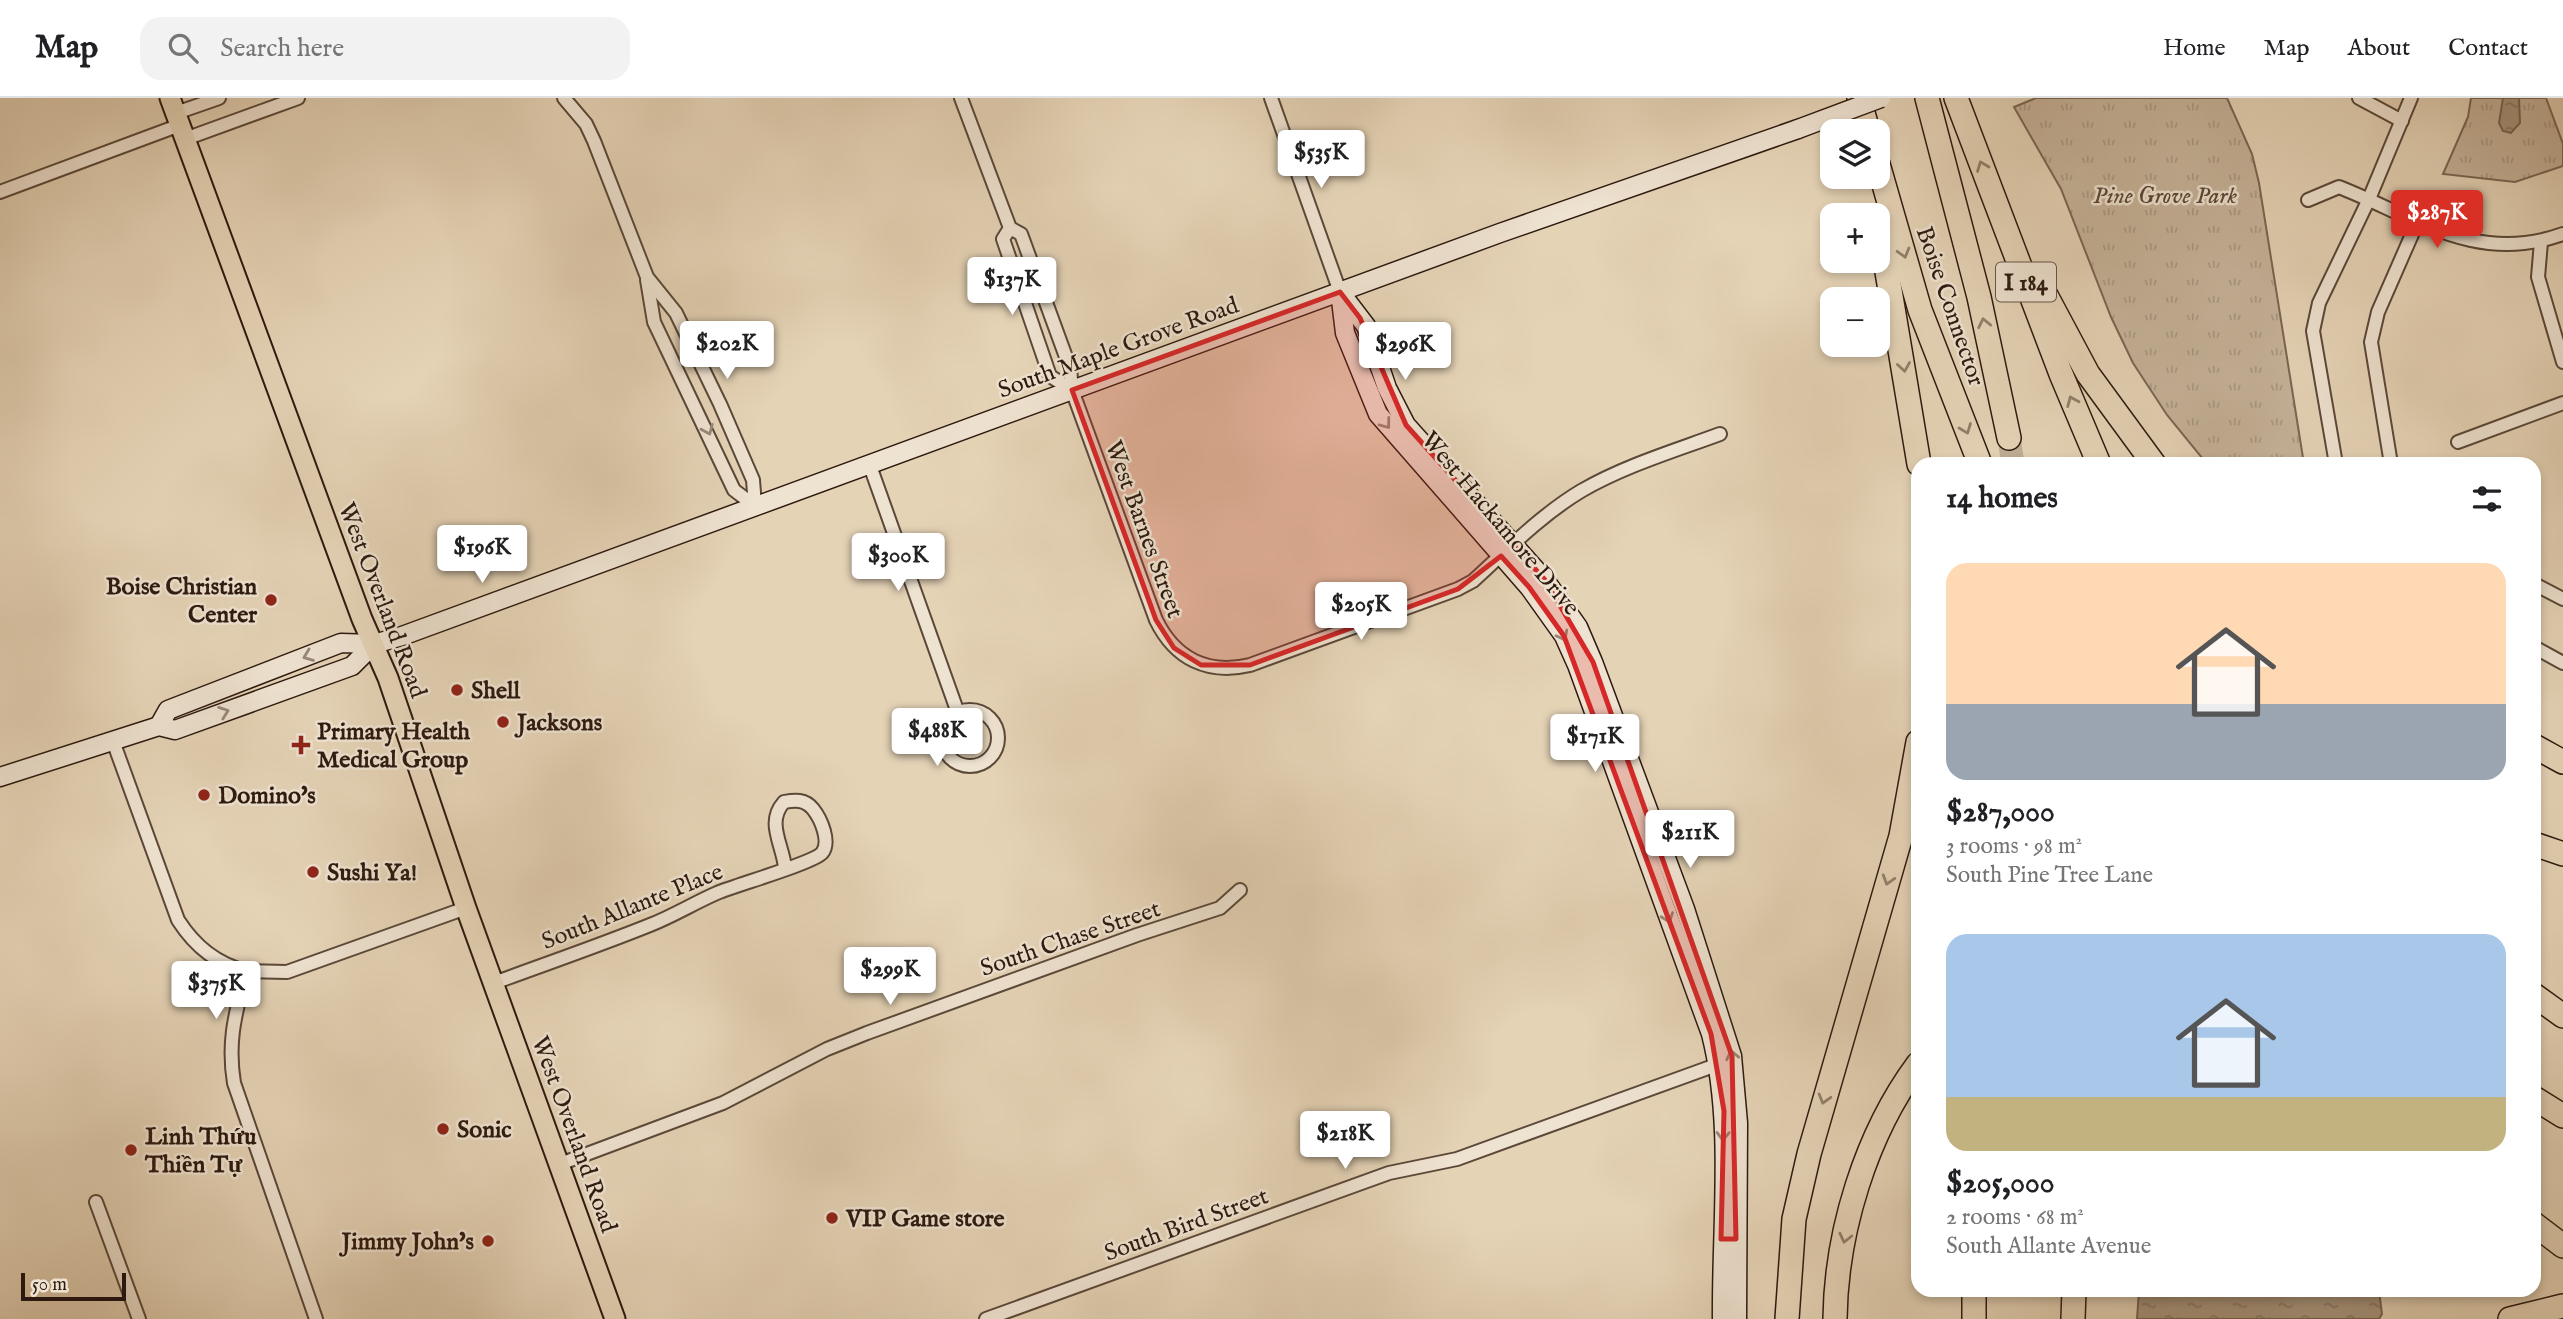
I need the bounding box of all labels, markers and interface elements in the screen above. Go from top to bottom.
search box [140,17,630,80]
text: Map [35,27,98,69]
icon: search [164,29,202,67]
text: Search here [220,32,344,65]
text: Home [2163,33,2226,64]
text: Map [2264,33,2310,64]
text: About [2348,33,2410,64]
text: Contact [2448,33,2528,64]
map controls [1820,119,1890,357]
button: layers [1820,119,1890,189]
pin: $535K [1272,130,1370,190]
text: $535K [1294,138,1348,167]
one-way arrow [1977,160,1991,172]
park label: Pine Grove Park [2093,181,2237,212]
pin: $287K [2388,190,2486,250]
text: $287K [2407,198,2467,227]
button: + [1820,203,1890,273]
street label: Boise Connector [1908,223,1991,390]
one-way arrow [1895,247,1910,259]
pin: $137K [963,258,1061,317]
road number: I 184 [1996,262,2056,302]
text: $137K [983,265,1041,294]
button: − [1820,287,1890,357]
street label: South Maple Grove Road [994,290,1243,406]
one-way arrow [1978,317,1993,329]
pin: $202K [678,322,776,381]
pin: $296K [1356,322,1454,382]
text: $202K [696,329,758,358]
text: $296K [1375,330,1435,359]
one-way arrow [1896,362,1911,373]
one-way arrow [2066,396,2080,408]
one-way arrow [1378,417,1391,429]
one-way arrow [1958,423,1972,435]
one-way arrow [699,424,713,436]
street label: West Hackamore Drive [1414,425,1586,623]
street label: West Barnes Street [1097,436,1190,623]
text: 14 homes [1946,480,2058,518]
icon: filters [2468,480,2506,518]
street label: West Overland Road [330,498,433,703]
pin: $196K [433,526,531,585]
text: $196K [453,533,511,562]
pin: $300K [849,533,947,593]
text: $300K [868,541,928,570]
place label: Boise Christian Center [106,572,257,631]
pin: $205K [1312,582,1410,642]
text: $205K [1331,590,1391,619]
marker: Boise Christian Center [263,592,279,608]
icon: home [2163,609,2289,735]
one-way arrow [1555,629,1568,641]
one-way arrow [302,647,314,661]
place label: Shell [471,676,521,707]
marker: Shell [449,682,465,698]
one-way arrow [217,706,230,720]
place label: Jacksons [514,708,603,739]
pin: $488K [888,708,986,768]
marker: Jacksons [495,714,511,730]
pin: $171K [1546,714,1644,774]
text: $488K [908,716,966,745]
place label: Primary Health Medical Group [317,717,470,776]
text: $171K [1566,722,1624,751]
marker: Primary Health Medical Group [291,735,311,755]
place label: Domino's [218,781,316,812]
marker: Domino's [196,787,212,803]
text: $287,000 [1946,794,2055,832]
pin: $211K [1641,810,1739,870]
text: $211K [1661,818,1719,847]
text: 3 rooms · 98 m² [1946,832,2082,861]
street label: South Allante Place [537,857,728,958]
place label: Sushi Ya! [327,858,417,889]
text: South Pine Tree Lane [1946,861,2153,890]
marker: Sushi Ya! [305,864,321,880]
one-way arrow [1881,874,1896,886]
street label: South Chase Street [976,894,1165,985]
one-way arrow [1660,911,1674,923]
pin: $299K [841,948,939,1007]
text: $299K [860,955,920,984]
pin: $375K [167,962,265,1021]
text: $375K [187,969,245,998]
icon: home [2163,980,2289,1106]
street label: West Overland Road [524,1032,624,1237]
one-way arrow [1725,1049,1740,1061]
one-way arrow [1818,1093,1833,1105]
pin: $218K [1296,1112,1394,1171]
place label: Sonic [457,1115,512,1146]
text: $218K [1316,1119,1374,1148]
marker: Sonic [435,1121,451,1137]
place label: Linh Thứu Thiền Tự [144,1122,257,1181]
one-way arrow [1715,1132,1731,1142]
marker: Linh Thứu Thiền Tự [123,1142,139,1158]
text: $205,000 [1946,1165,2055,1203]
street label: South Bird Street [1100,1181,1273,1269]
text: 2 rooms · 68 m² [1946,1203,2084,1232]
place label: VIP Game store [845,1204,1005,1235]
marker: VIP Game store [824,1210,840,1226]
place label: Jimmy John's [339,1227,475,1258]
one-way arrow [1839,1232,1853,1244]
text: South Allante Avenue [1946,1232,2151,1261]
marker: Jimmy John's [480,1233,496,1249]
scale bar [21,1270,126,1302]
text: 50 m [32,1273,67,1297]

